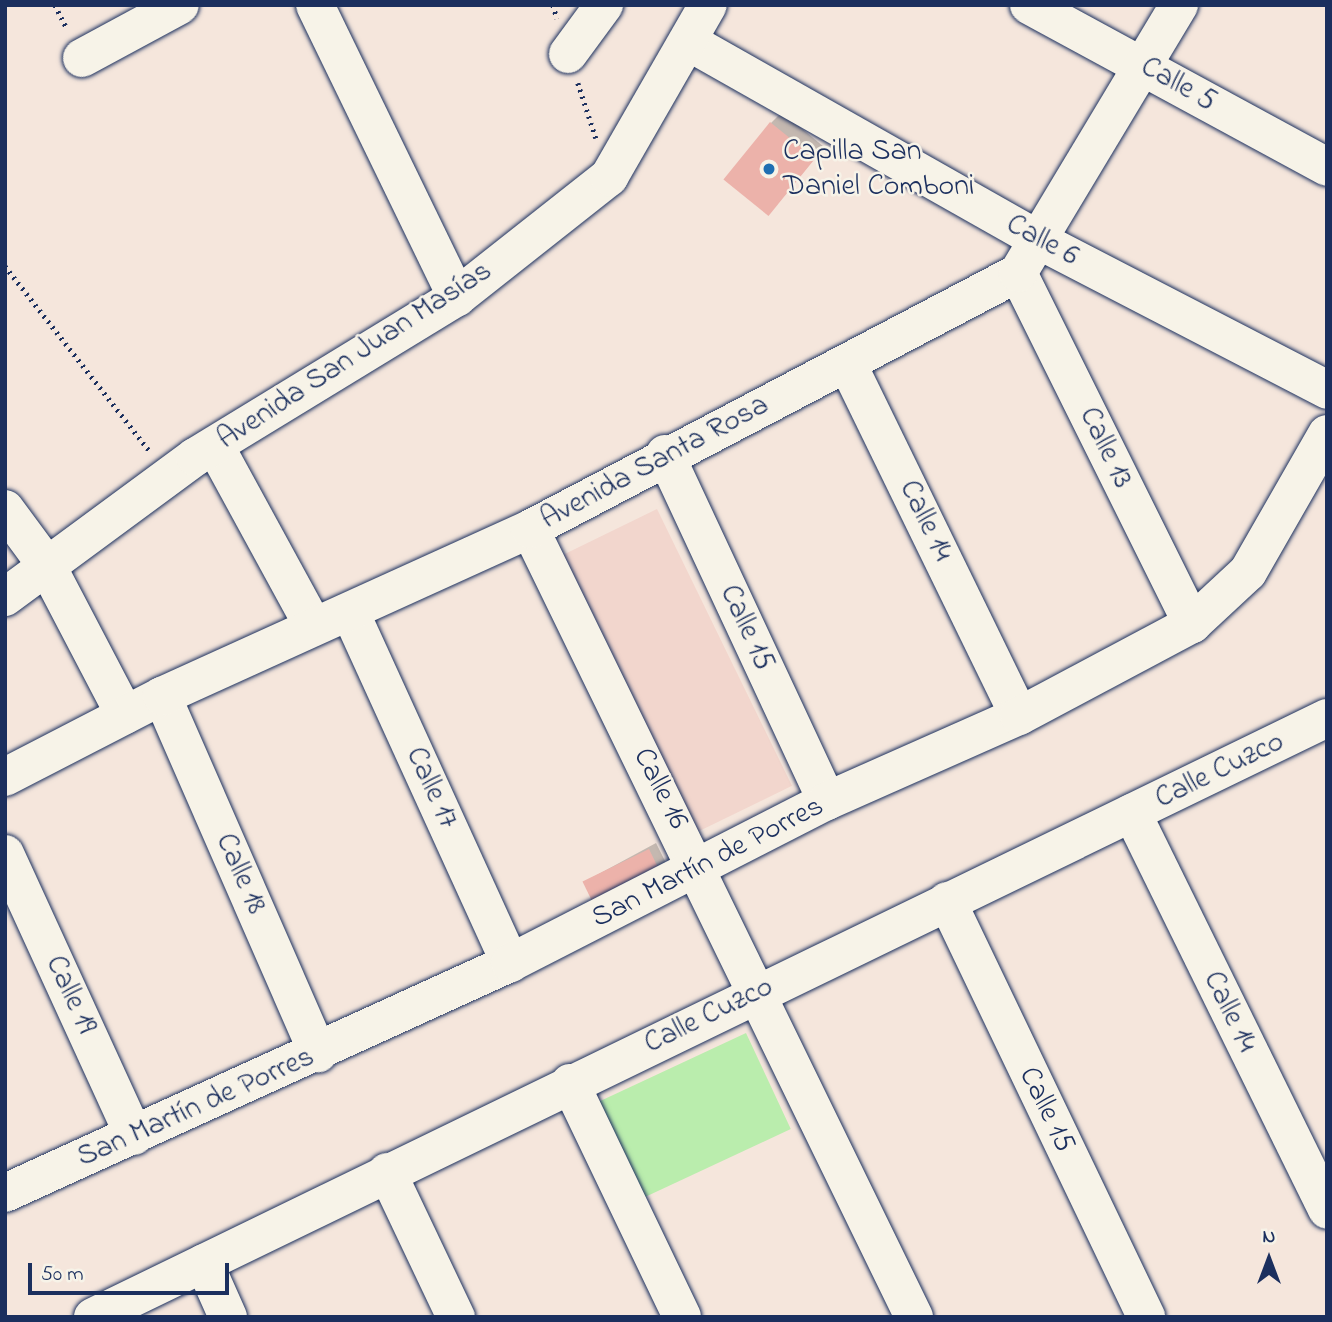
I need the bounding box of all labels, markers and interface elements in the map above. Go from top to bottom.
street label: Calle 5 [1134,50,1222,120]
place label: Capilla San Daniel Comboni [783,134,974,204]
marker: Capilla San Daniel Comboni [761,161,777,177]
street label: Calle 6 [1000,207,1084,275]
street label: Avenida San Juan Masías [211,254,499,458]
street label: Avenida Santa Rosa [535,388,775,538]
street label: Calle 13 [1070,402,1140,494]
street label: Calle 14 [890,475,960,567]
street label: Calle 15 [711,579,781,677]
street label: Calle Cuzco [1150,724,1290,818]
street label: Calle 17 [397,742,465,834]
street label: Calle 16 [624,742,696,836]
street label: San Martín de Porres [586,789,830,937]
street label: Calle 18 [206,828,274,920]
street label: Calle 19 [36,950,104,1040]
street label: Calle 14 [1194,966,1264,1058]
street label: Calle Cuzco [639,969,779,1063]
street label: San Martín de Porres [72,1040,320,1176]
street label: Calle 15 [1010,1061,1082,1159]
north arrow [1234,1224,1304,1294]
text: N [1263,1224,1275,1251]
scale bar [32,1248,233,1292]
text: 50 m [41,1260,84,1290]

